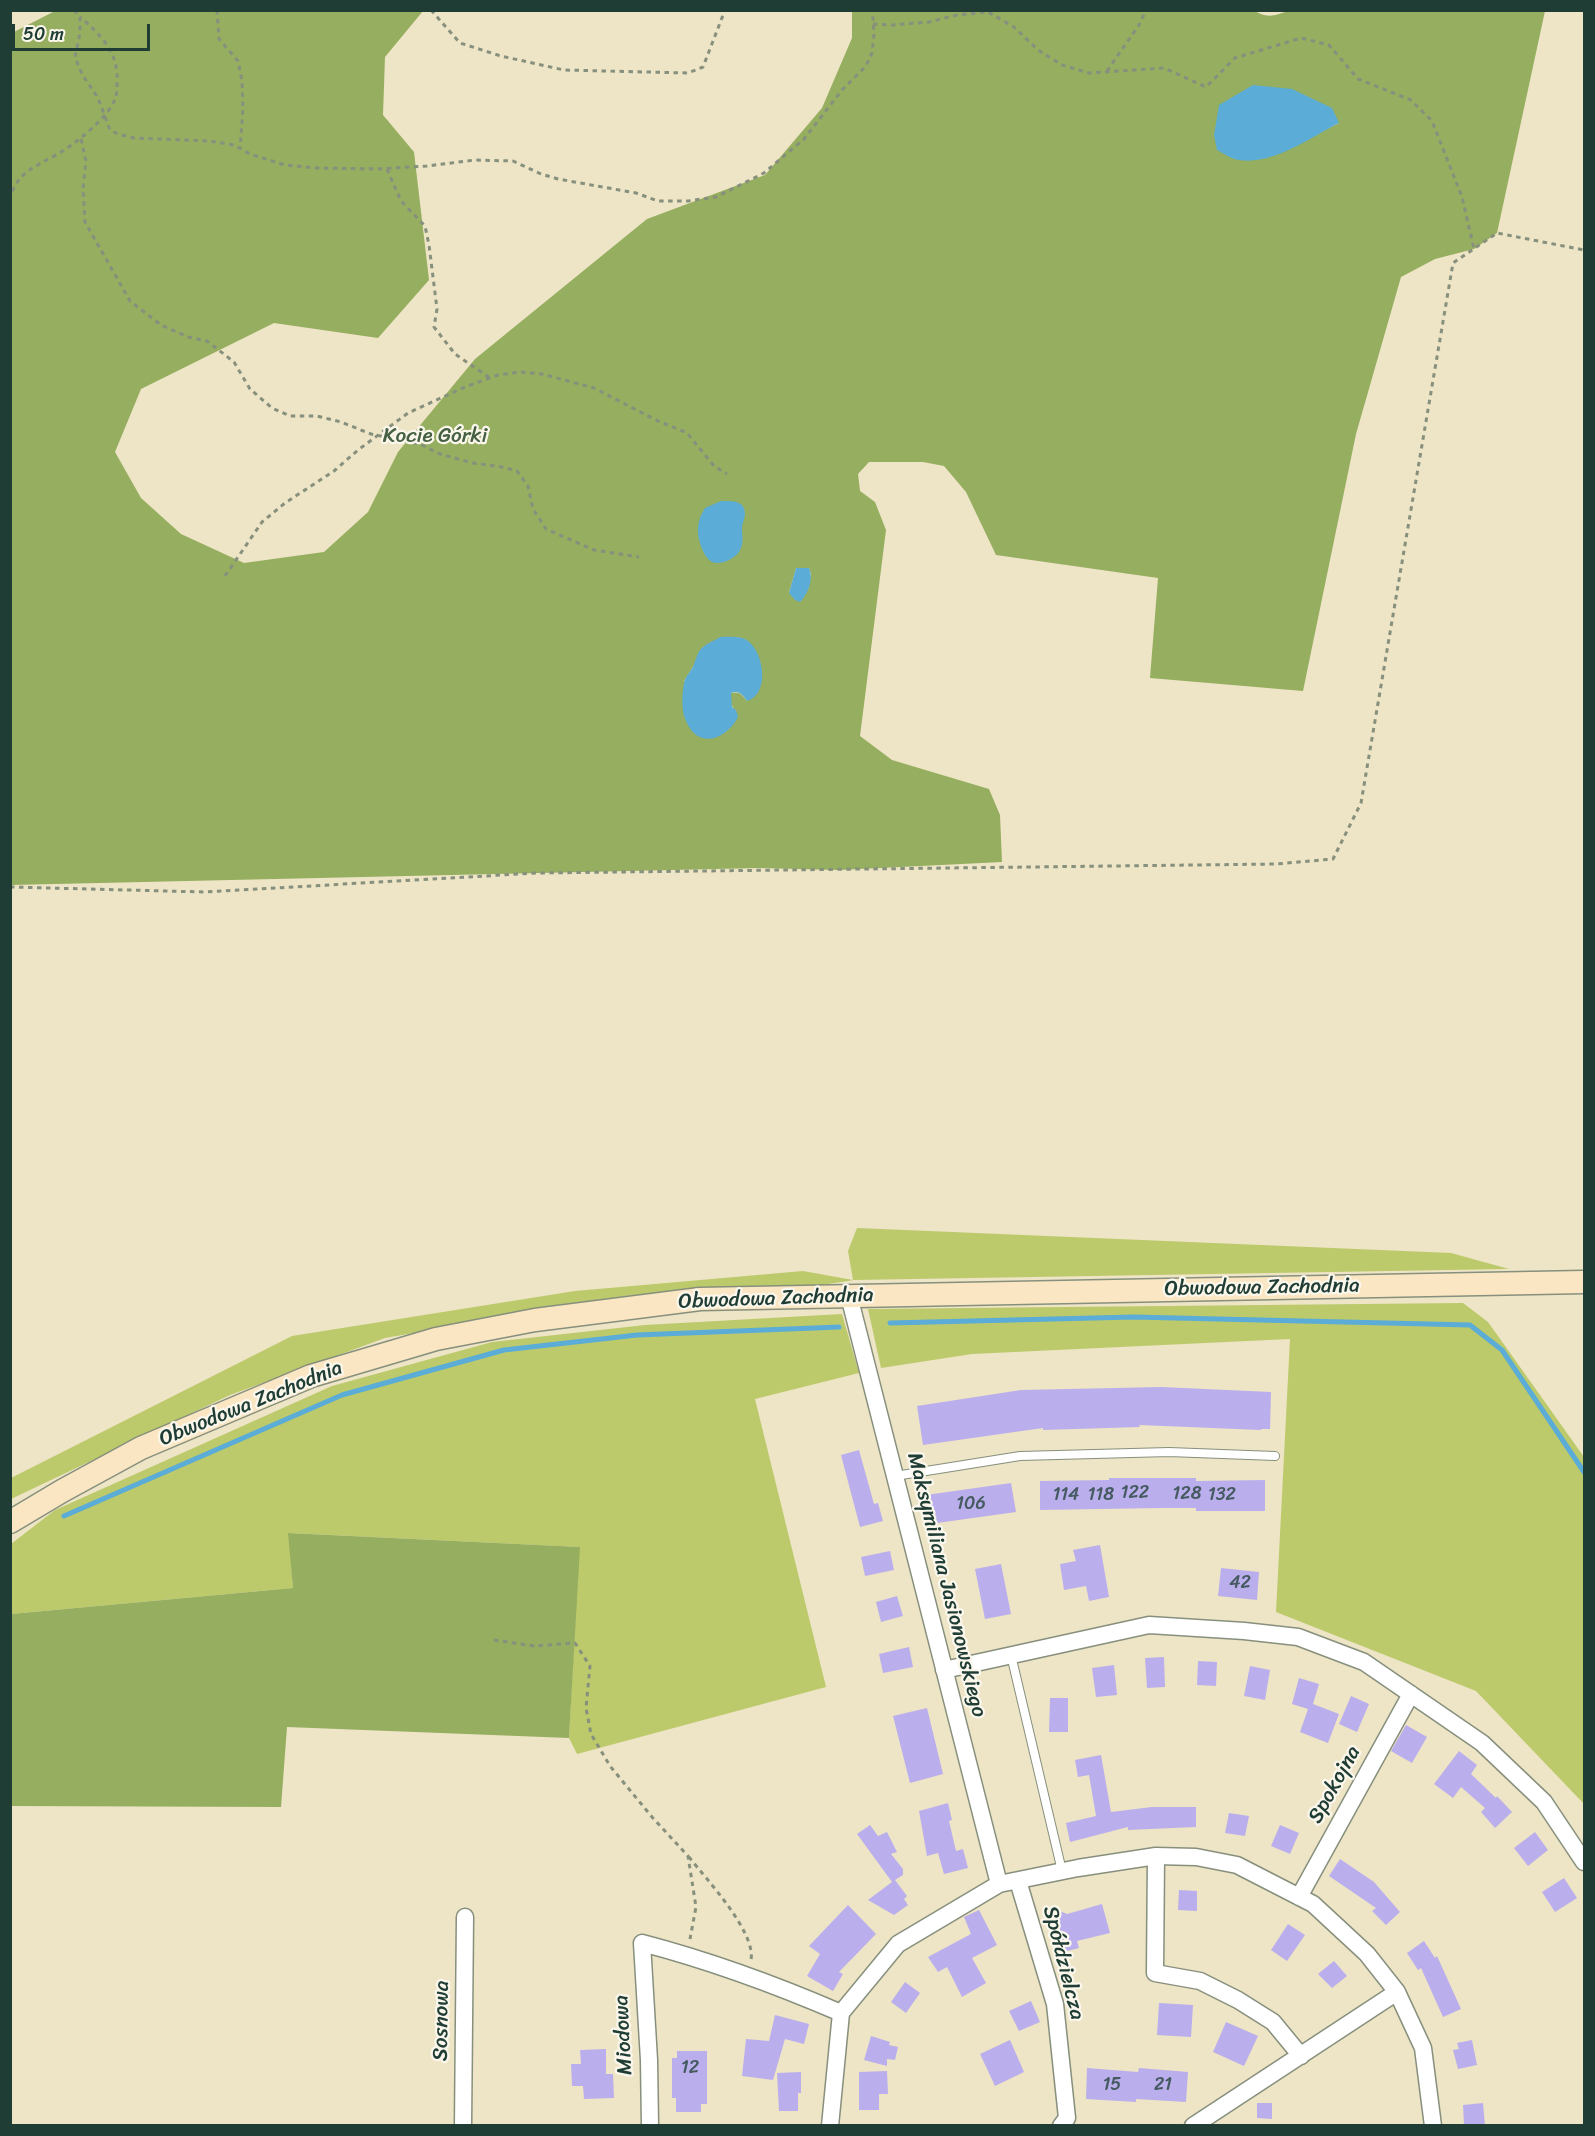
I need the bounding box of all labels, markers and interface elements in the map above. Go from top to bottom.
scale bar [15,12,153,50]
text: 50 m [23,18,64,50]
park label: Kocie Górki [383,424,487,450]
street label: Obwodowa Zachodnia [1164,1274,1360,1302]
street label: Obwodowa Zachodnia [678,1283,874,1315]
street label: Obwodowa Zachodnia [156,1356,346,1452]
street label: Maksymiliana Jasionowskiego [901,1450,991,1720]
house number: 122 [1121,1482,1149,1504]
house number: 128 [1173,1483,1201,1505]
house number: 114 [1053,1484,1079,1506]
house number: 118 [1088,1484,1114,1506]
house number: 132 [1208,1484,1236,1506]
house number: 106 [956,1493,986,1515]
house number: 42 [1229,1572,1251,1594]
street label: Spokojna [1303,1742,1367,1828]
street label: Spółdzielcza [1037,1903,1089,2023]
street label: Sosnowa [429,1981,455,2061]
street label: Miodowa [609,1994,639,2076]
house number: 12 [681,2057,699,2079]
house number: 15 [1103,2074,1121,2096]
house number: 21 [1154,2074,1172,2096]

